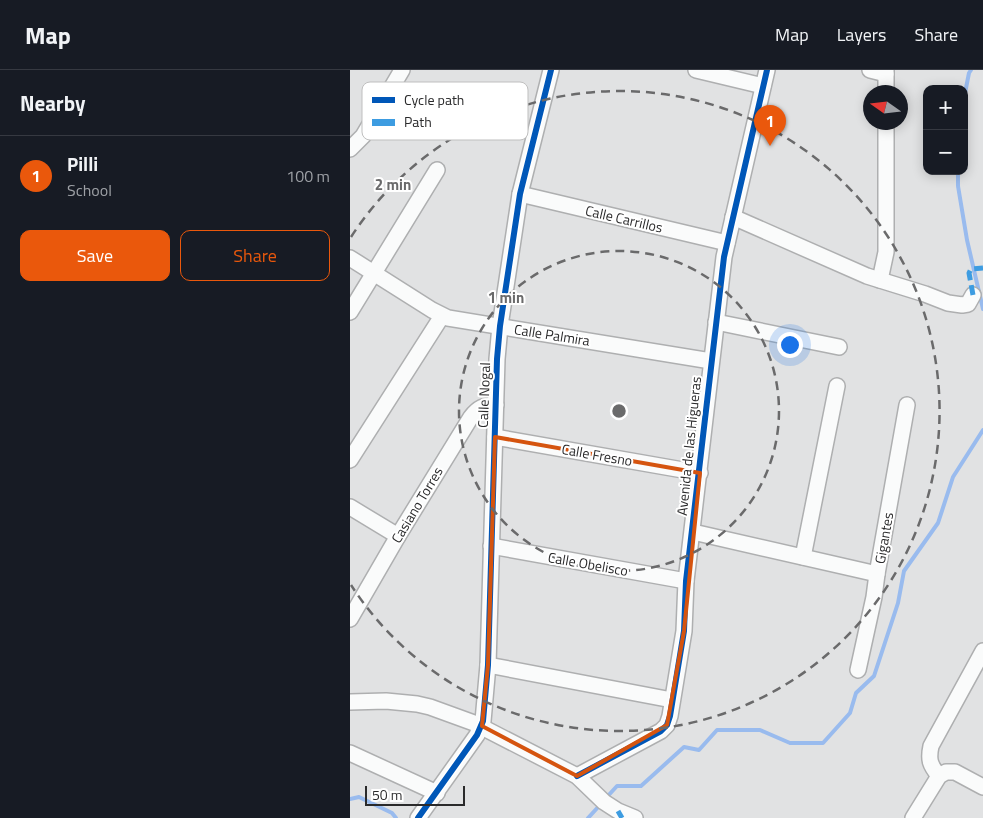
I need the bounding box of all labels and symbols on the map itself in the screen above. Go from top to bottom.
legend [362,82,528,140]
north arrow [863,85,908,130]
text: Cycle path [404,89,464,110]
pin: 1 [754,105,786,146]
text: Path [404,111,432,132]
text: 2 min [375,173,411,196]
street label: Calle Carrillos [583,199,665,238]
text: 1 min [488,286,524,309]
street label: Calle Palmira [513,318,591,351]
your location [777,332,803,358]
street label: Calle Nogal [472,362,495,428]
street label: Avenida de las Higueras [671,375,706,517]
centre of rings [610,402,628,420]
street label: Calle Fresno [560,438,634,471]
street label: Casiano Torres [385,463,448,547]
street label: Gigantes [869,511,898,565]
street label: Calle Obelisco [546,546,630,581]
scale bar [365,783,465,806]

